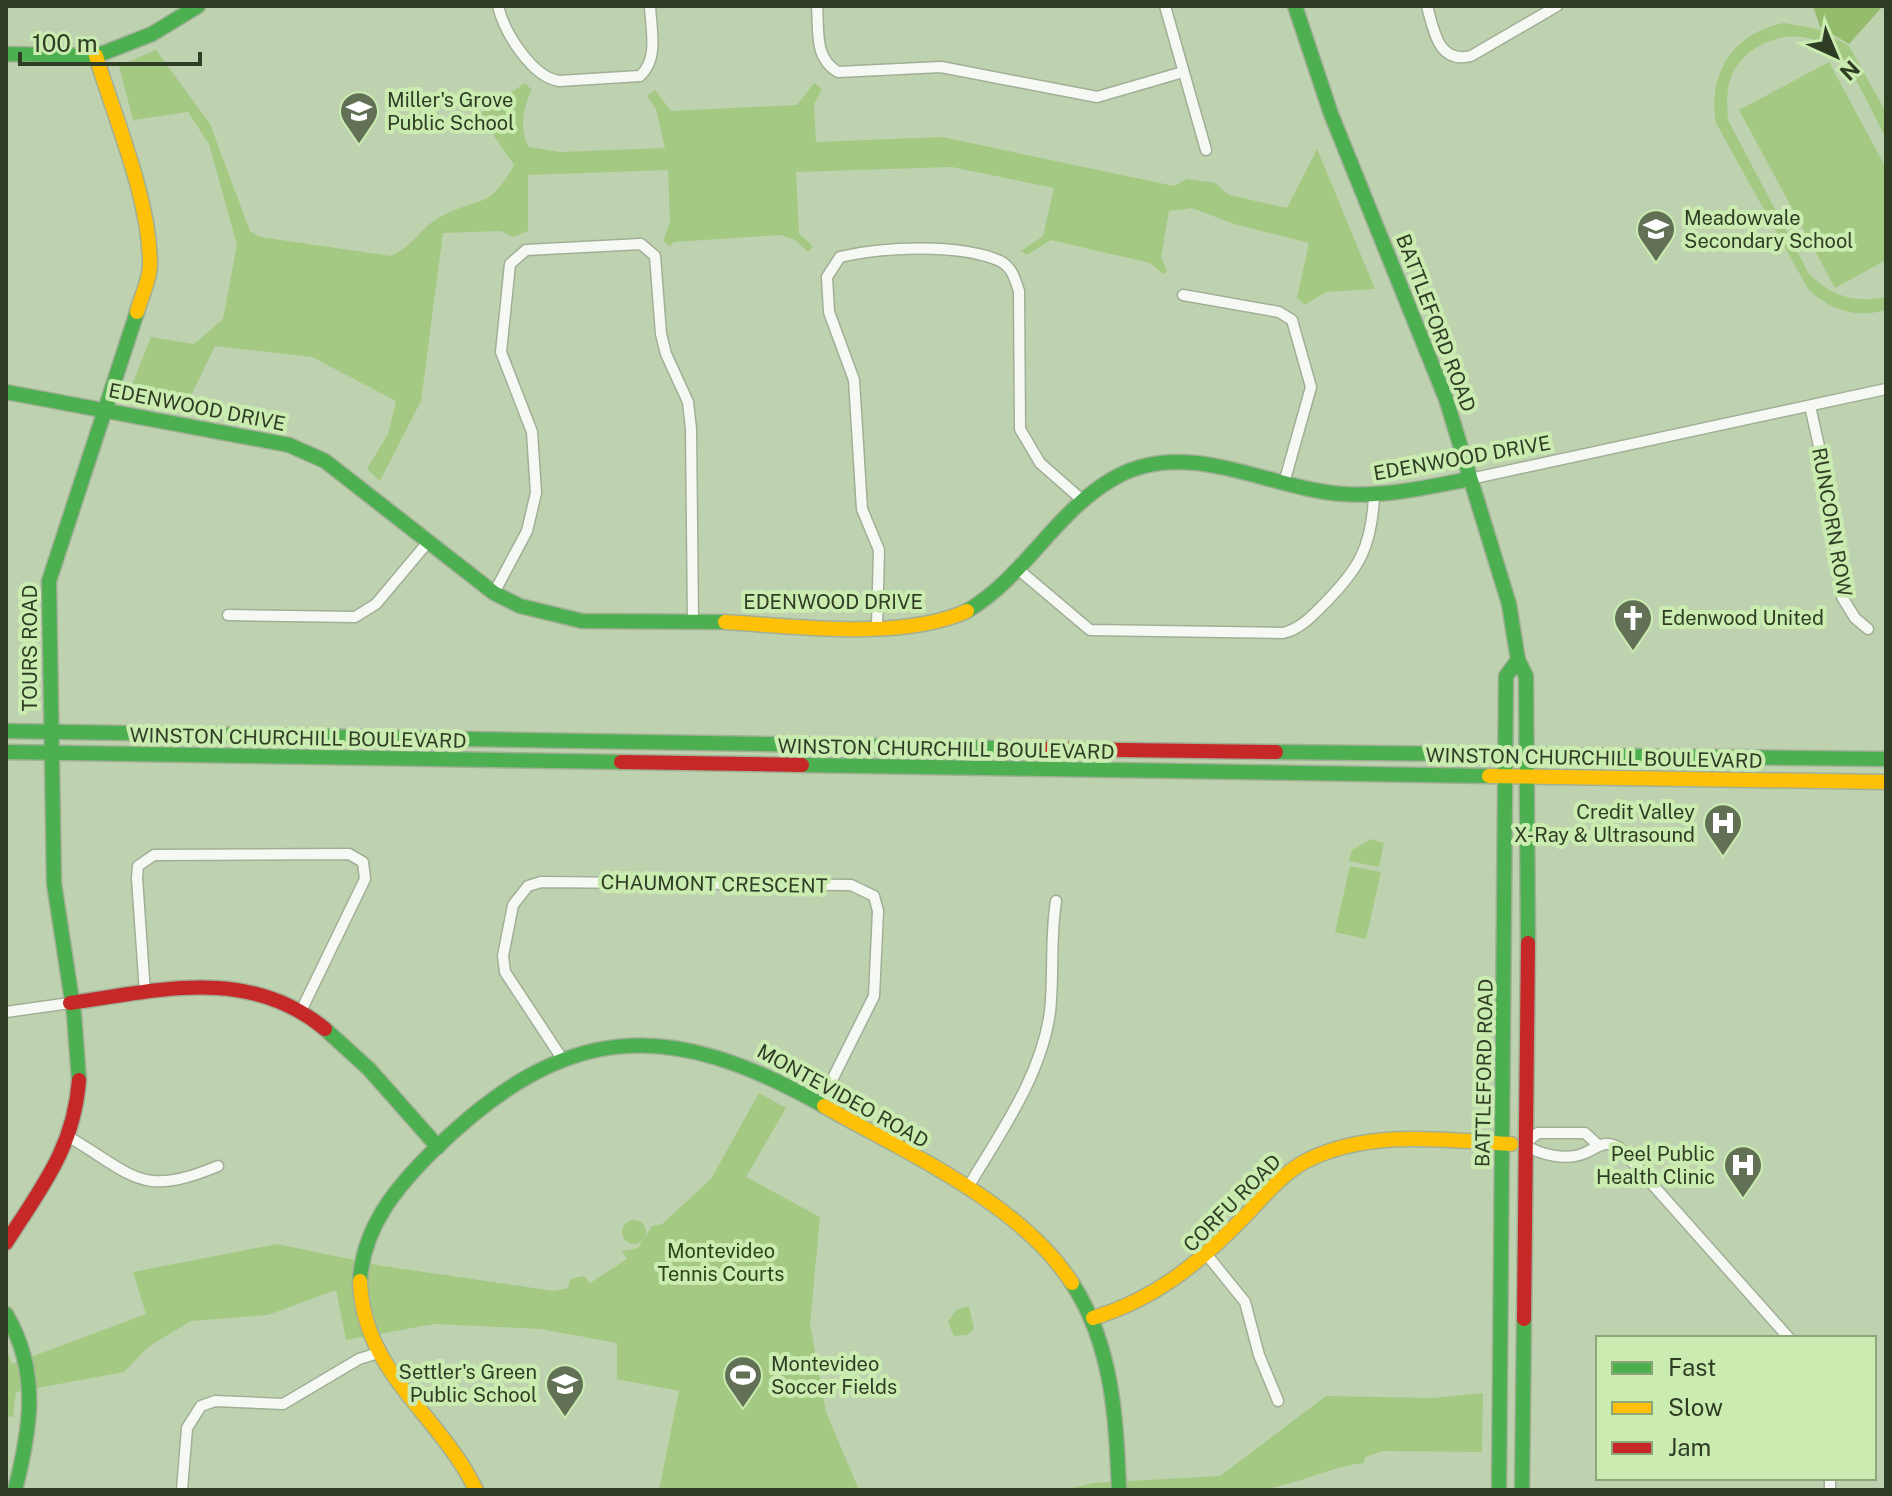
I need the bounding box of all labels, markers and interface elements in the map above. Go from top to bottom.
scale bar [20,16,200,66]
north arrow [1796,16,1876,96]
text: 100 m [32,29,98,57]
text: N [1835,55,1865,86]
place label: Miller's Grove Public School [387,88,514,135]
school or university icon: Miller's Grove Public School [338,90,380,145]
place label: Meadowvale Secondary School [1684,206,1853,253]
school or university icon: Meadowvale Secondary School [1635,208,1677,263]
street label: BATTLEFORD ROAD [1391,231,1481,415]
street label: EDENWOOD DRIVE [106,378,288,436]
street label: EDENWOOD DRIVE [1371,431,1553,485]
street label: RUNCORN ROW [1807,446,1857,598]
street label: TOURS ROAD [18,585,42,711]
street label: EDENWOOD DRIVE [743,590,923,614]
church icon: Edenwood United [1612,597,1654,652]
place label: Edenwood United [1661,606,1824,630]
street label: WINSTON CHURCHILL BOULEVARD [129,723,467,753]
street label: WINSTON CHURCHILL BOULEVARD [777,734,1115,764]
street label: WINSTON CHURCHILL BOULEVARD [1425,743,1763,773]
place label: Credit Valley X-Ray & Ultrasound [1514,800,1695,847]
hospital icon: Credit Valley X-Ray & Ultrasound [1702,802,1744,857]
street label: CHAUMONT CRESCENT [600,870,828,898]
street label: BATTLEFORD ROAD [1470,979,1498,1167]
street label: MONTEVIDEO ROAD [753,1039,933,1153]
place label: Peel Public Health Clinic [1596,1142,1715,1189]
hospital icon: Peel Public Health Clinic [1722,1144,1764,1199]
street label: CORFU ROAD [1178,1149,1286,1257]
park label: Montevideo Tennis Courts [658,1239,784,1286]
legend [1596,1336,1876,1480]
place label: Montevideo Soccer Fields [771,1352,897,1399]
text: Fast [1668,1353,1716,1381]
sports icon: Montevideo Soccer Fields [722,1354,764,1409]
place label: Settler's Green Public School [398,1360,537,1407]
school or university icon: Settler's Green Public School [544,1363,586,1418]
text: Slow [1668,1393,1723,1421]
text: Jam [1668,1433,1711,1461]

